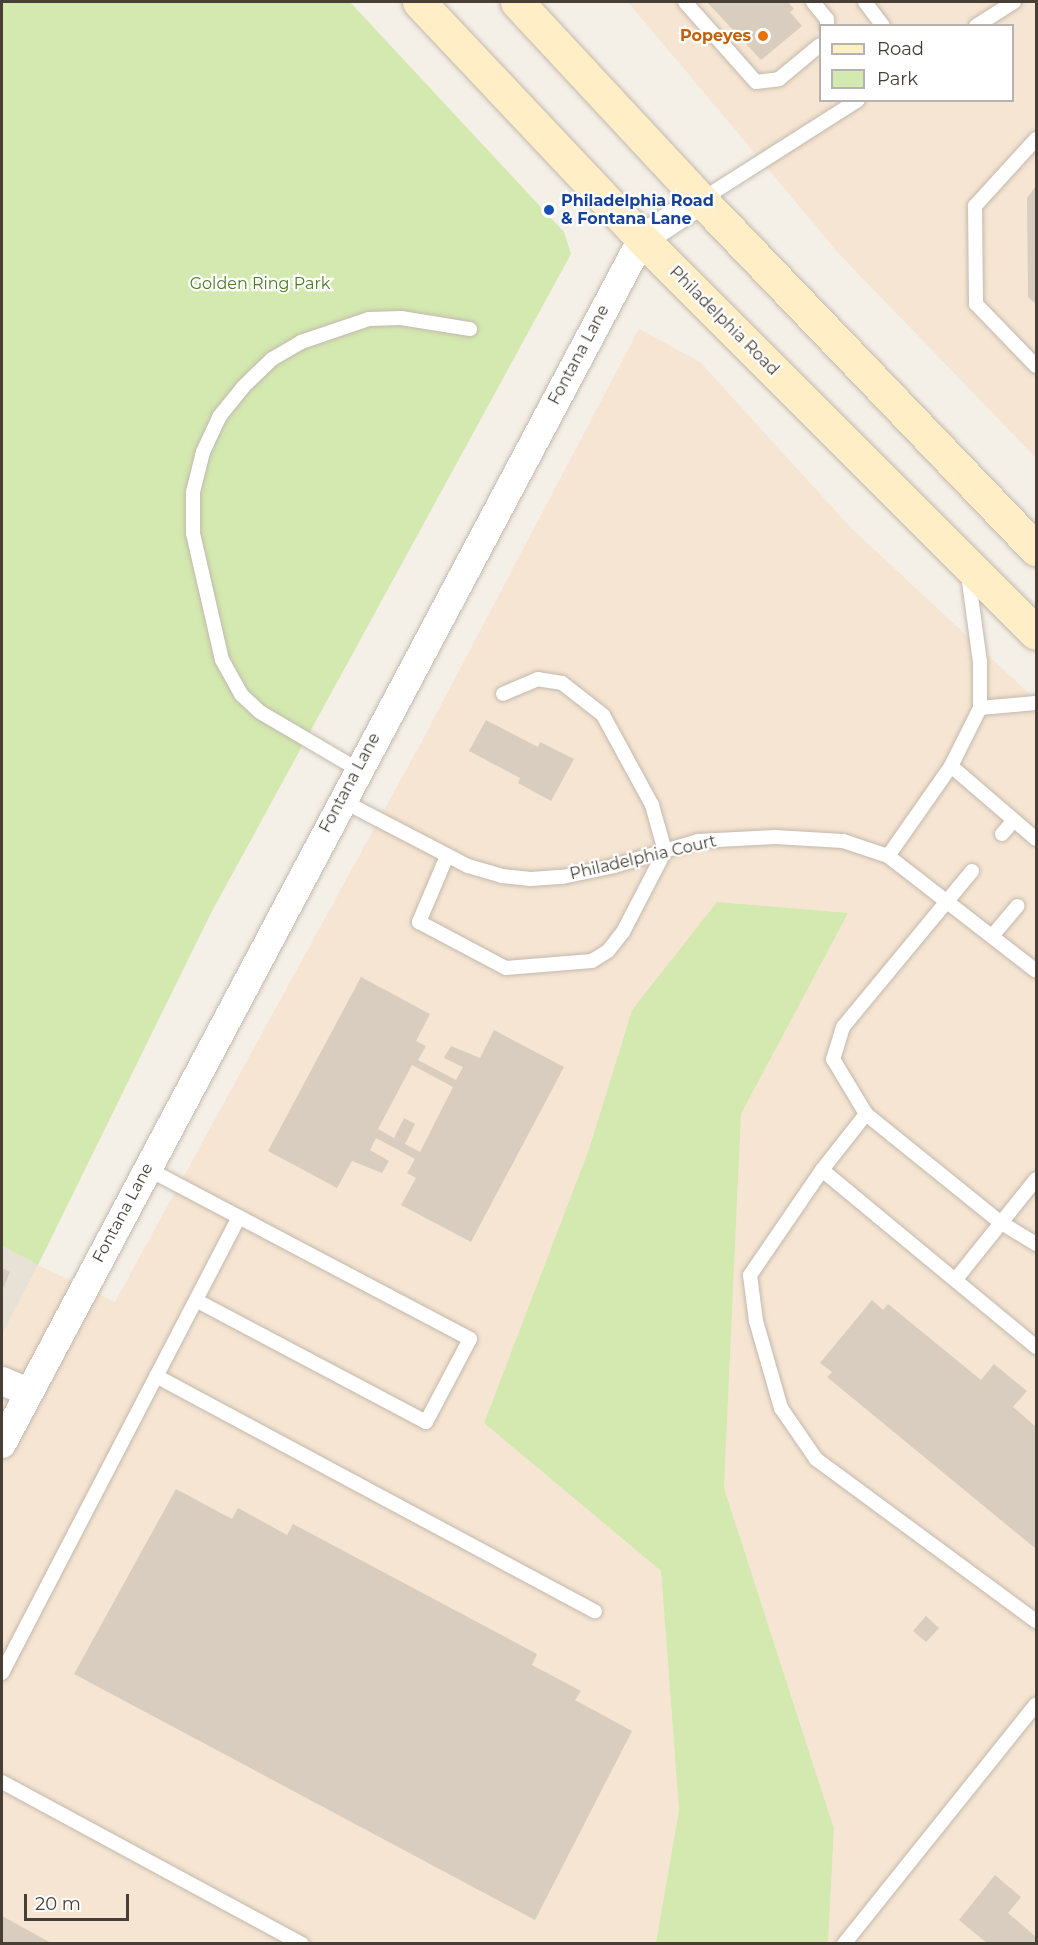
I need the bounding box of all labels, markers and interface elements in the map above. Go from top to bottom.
legend [819,24,1014,102]
place label: Popeyes [680,26,751,46]
marker: Popeyes [756,29,770,43]
text: Road [877,38,924,60]
text: Park [877,68,918,90]
place label: Philadelphia Road & Fontana Lane [561,191,714,229]
marker: Philadelphia Road & Fontana Lane [542,203,556,217]
street label: Philadelphia Road [665,262,783,380]
park label: Golden Ring Park [190,274,330,294]
street label: Fontana Lane [545,302,613,408]
street label: Fontana Lane [316,730,384,836]
street label: Philadelphia Court [568,832,718,884]
street label: Fontana Lane [89,1160,157,1266]
scale bar [27,1882,132,1920]
text: 20 m [35,1893,81,1915]

